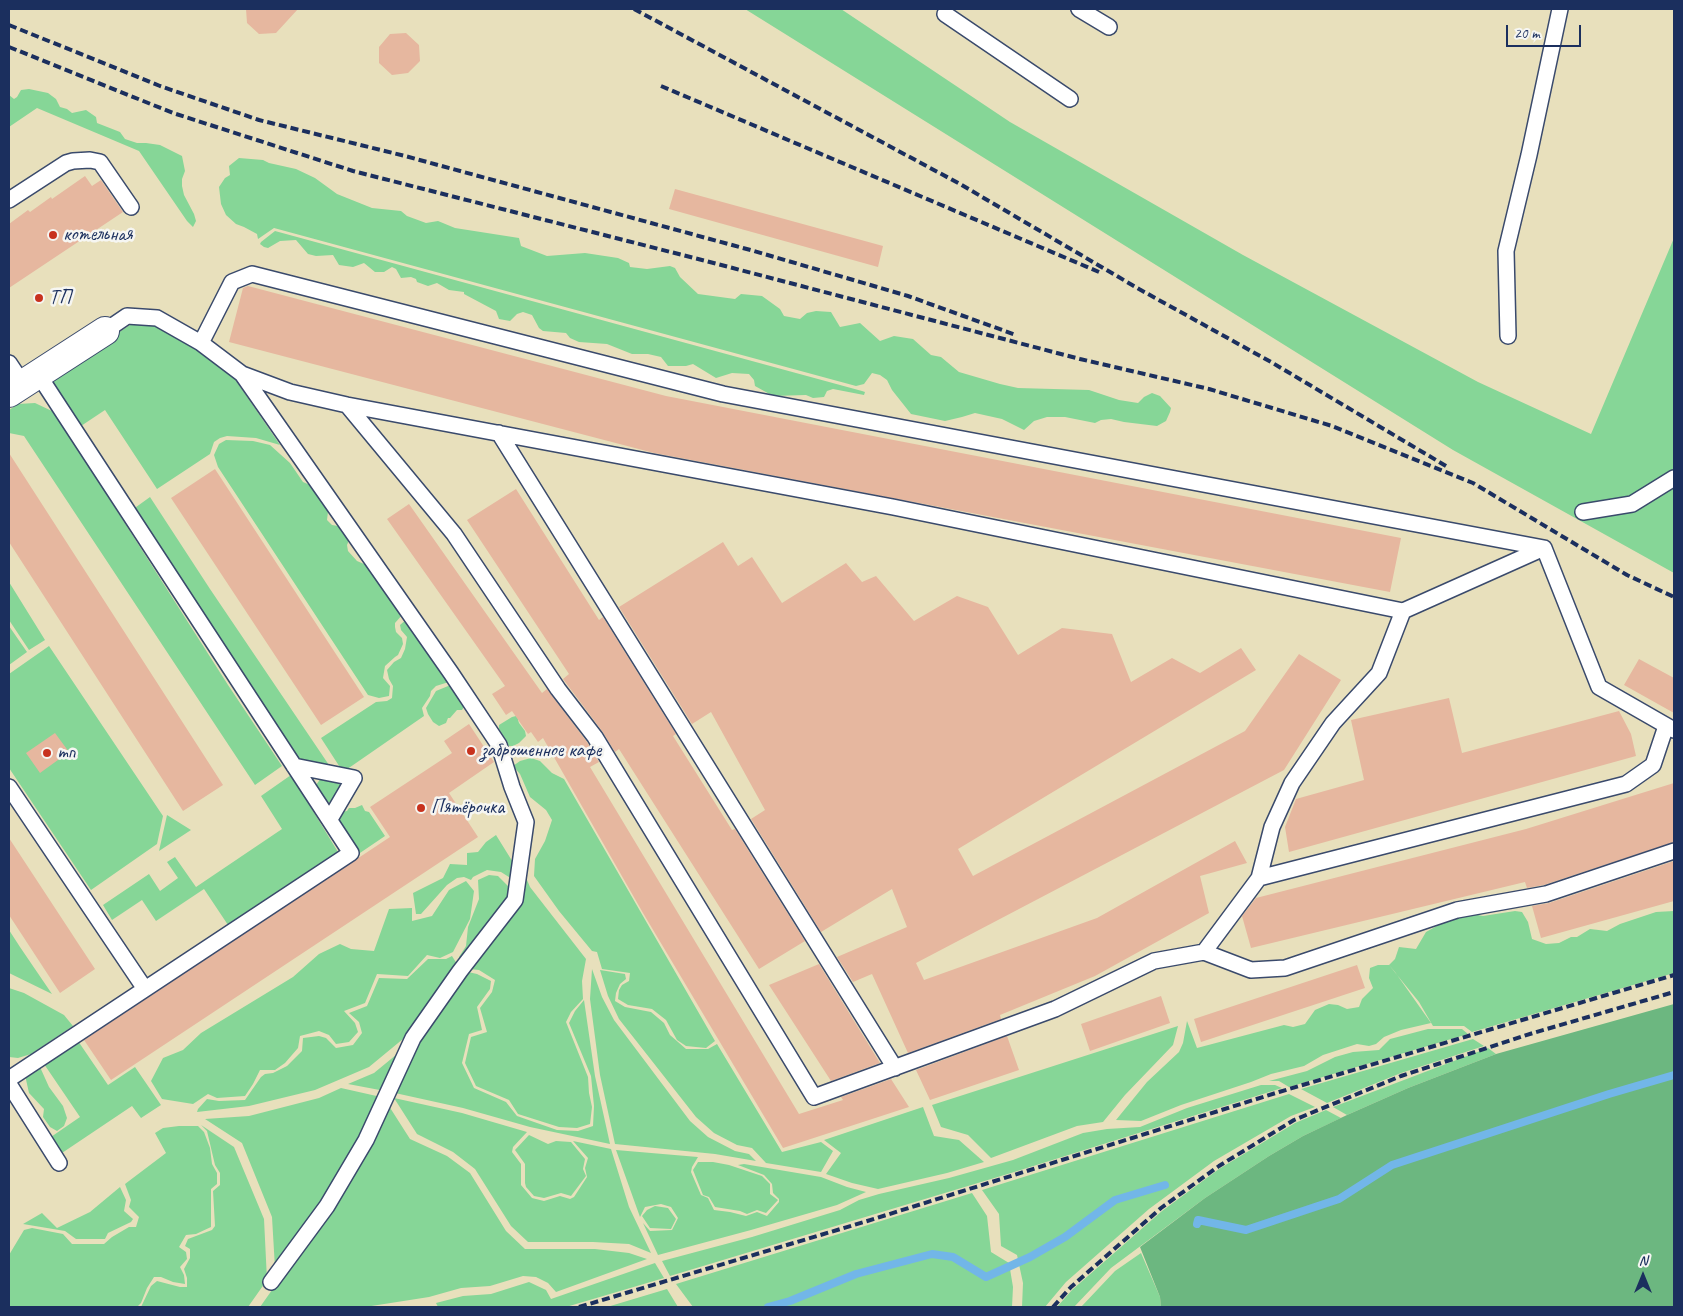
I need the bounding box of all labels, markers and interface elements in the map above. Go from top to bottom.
scale bar [1508,15,1583,47]
text: 20 m [1514,24,1540,43]
place label: котельная [63,223,133,247]
marker: котельная [47,229,59,241]
place label: ТП [49,286,70,310]
marker: ТП [33,292,45,304]
place label: заброшенное кафе [481,739,601,763]
place label: тп [57,741,75,765]
marker: заброшенное кафе [465,745,477,757]
marker: тп [41,747,53,759]
place label: Пятёрочка [431,796,504,820]
marker: Пятёрочка [415,802,427,814]
north arrow [1618,1251,1668,1301]
text: N [1639,1252,1647,1269]

